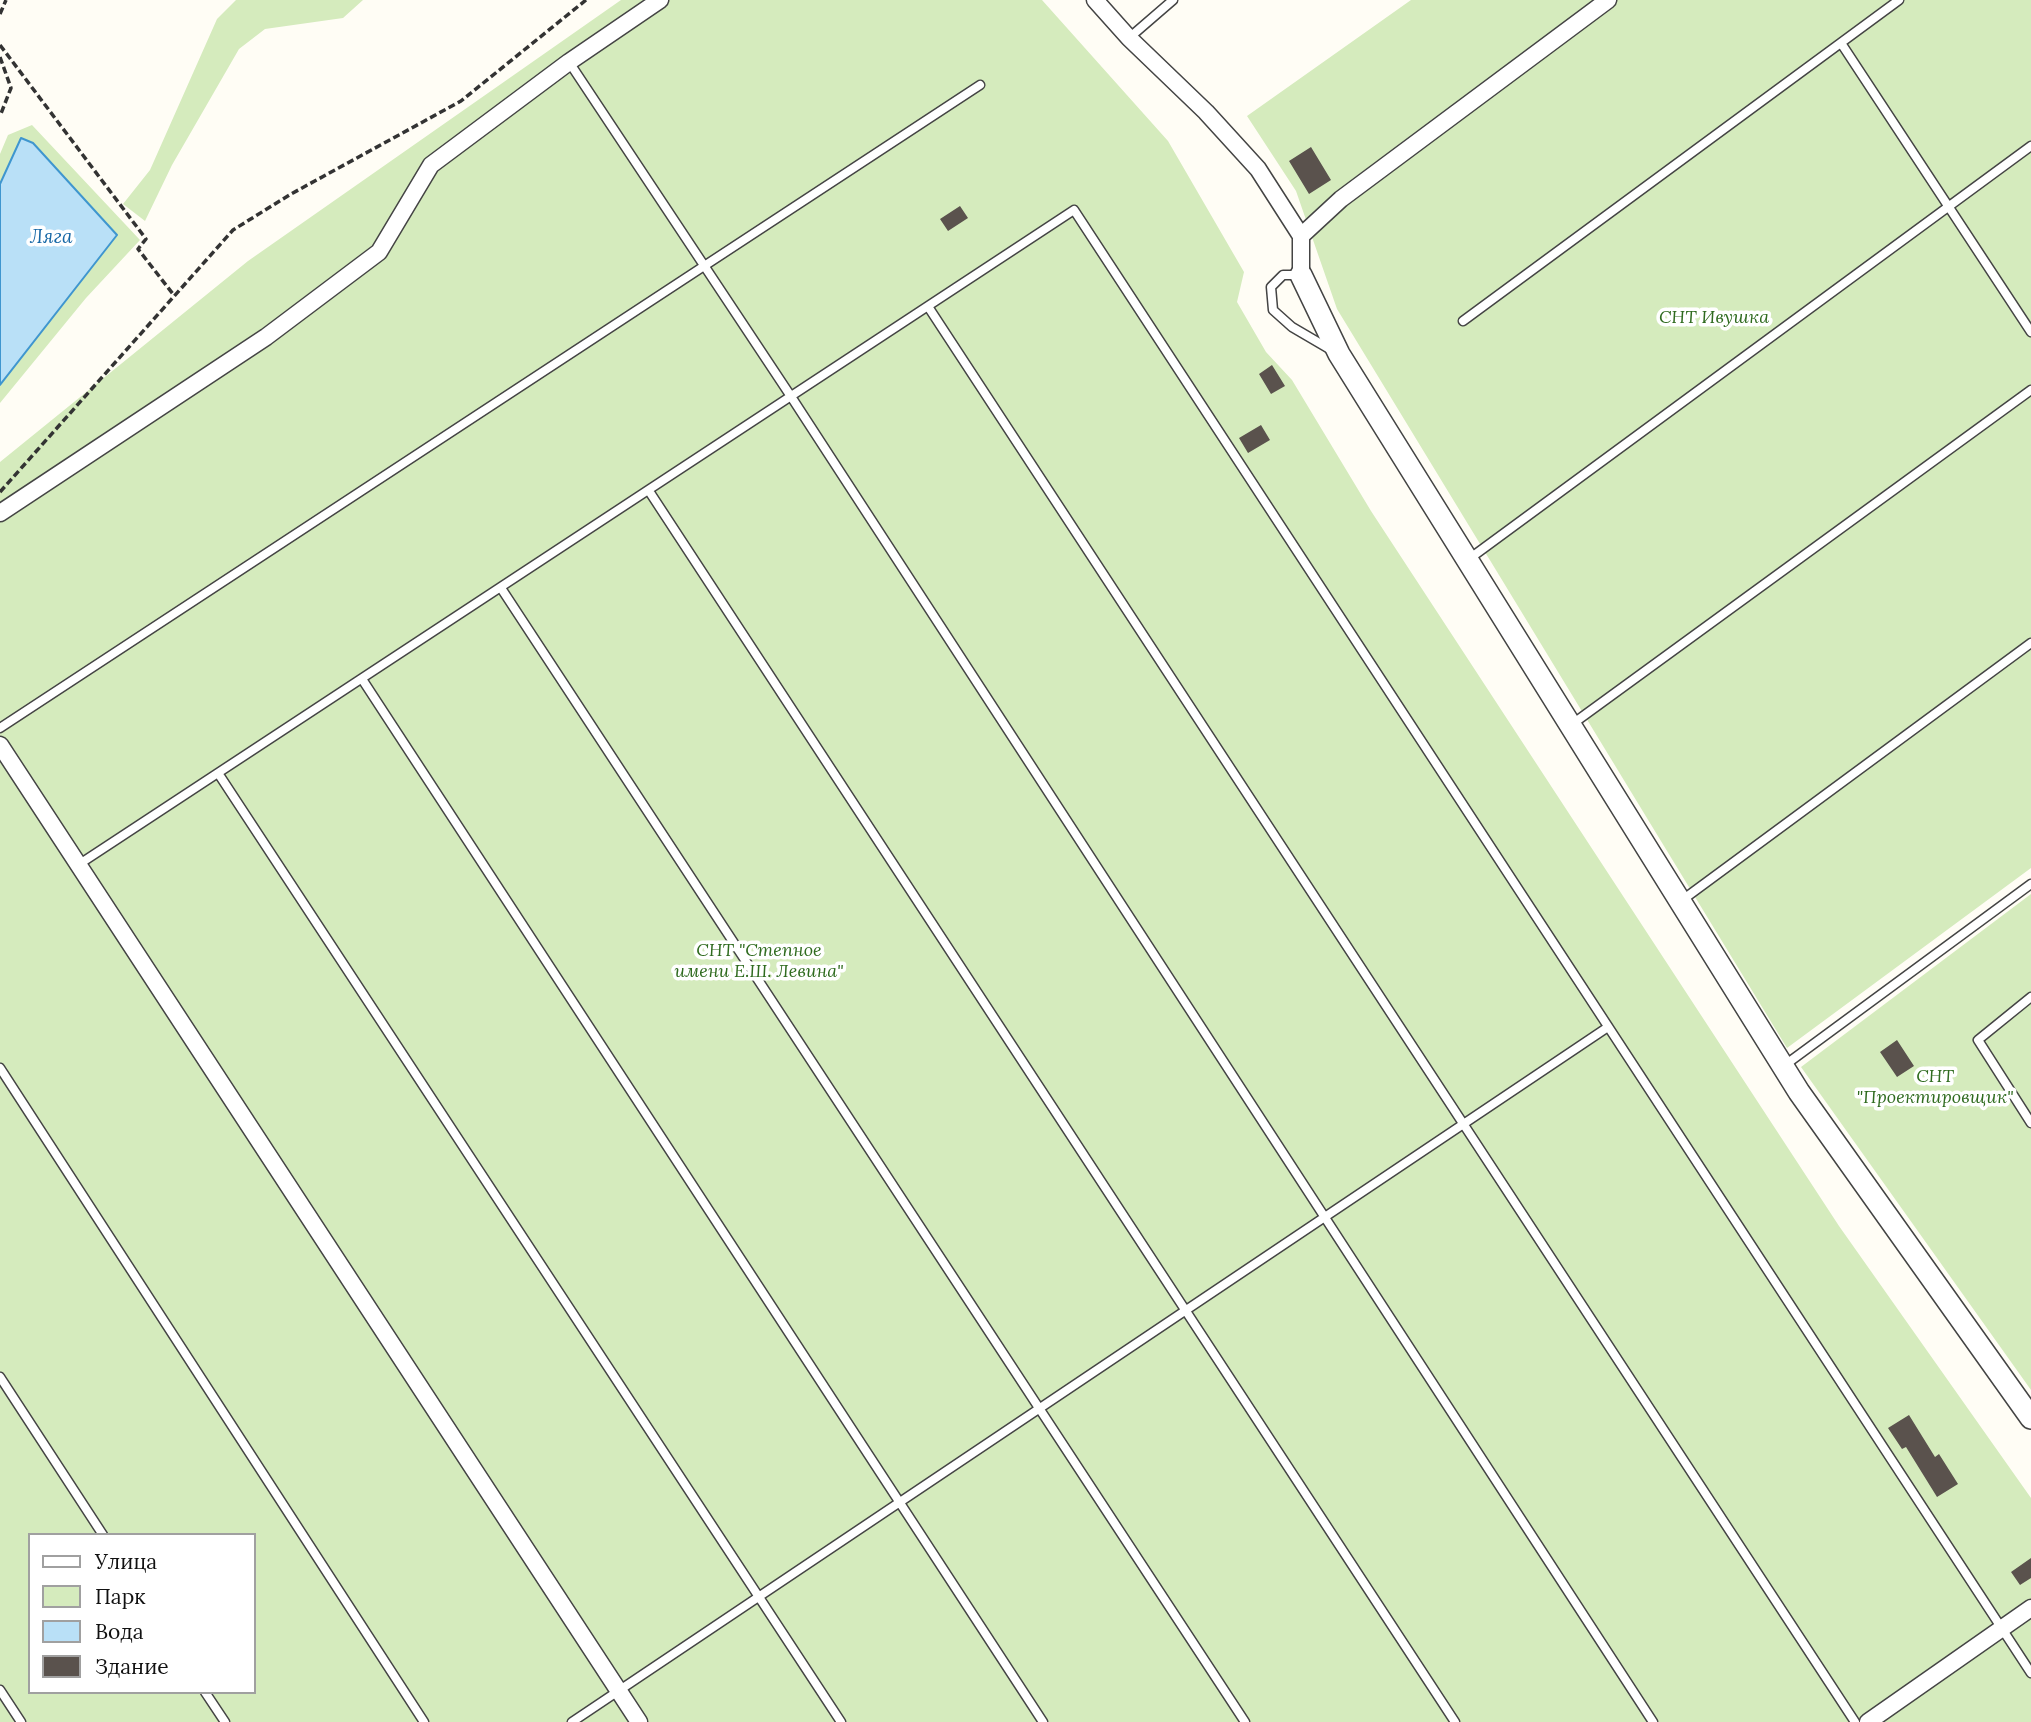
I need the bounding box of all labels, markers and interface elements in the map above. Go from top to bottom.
water label: Ляга [30,227,72,249]
park label: СНТ Ивушка [1659,307,1769,329]
park label: СНТ "Степное имени Е.Ш. Левина" [675,940,843,982]
park label: СНТ "Проектировщик" [1857,1066,2013,1108]
legend [28,1533,256,1694]
text: Улица [95,1548,157,1575]
text: Парк [95,1583,145,1610]
text: Вода [95,1618,144,1645]
text: Здание [95,1653,169,1680]

